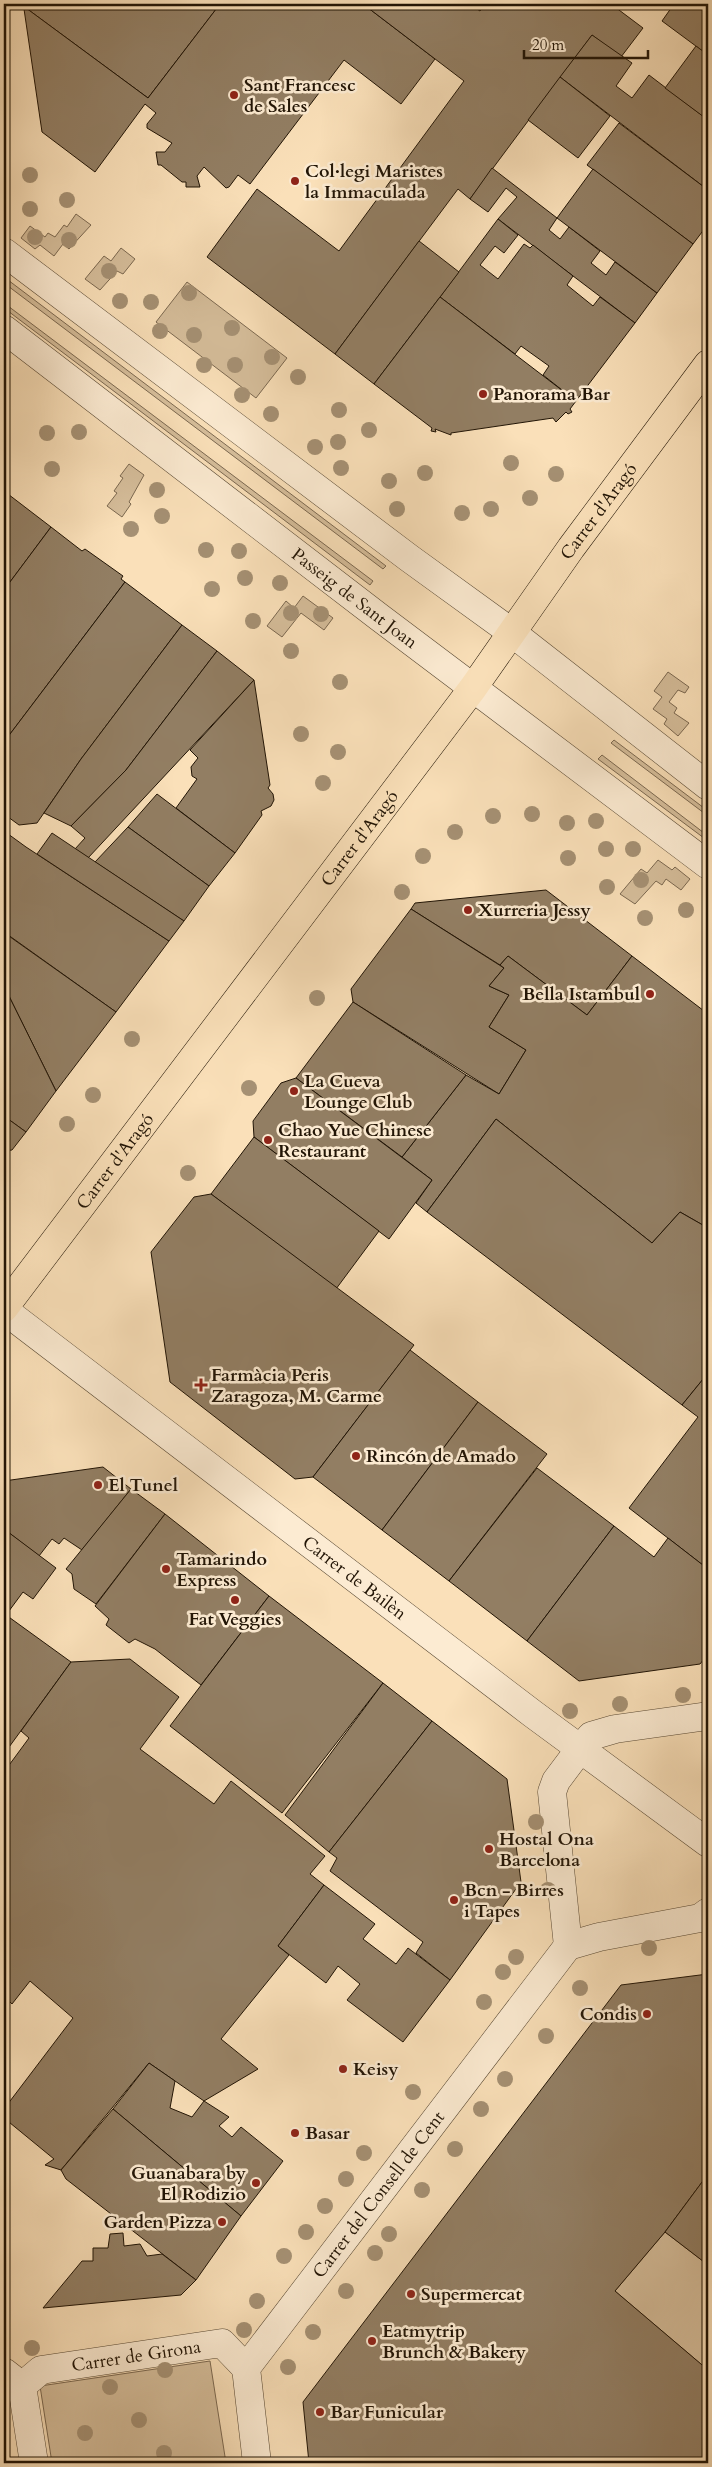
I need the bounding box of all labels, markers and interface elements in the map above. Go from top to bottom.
scale bar [524,28,648,60]
text: 20 m [532,35,564,55]
place label: Sant Francesc de Sales [244,73,356,119]
marker: Sant Francesc de Sales [228,89,240,101]
place label: Col·legi Maristes la Immaculada [305,159,443,205]
marker: Col·legi Maristes la Immaculada [289,175,301,187]
place label: Panorama Bar [493,382,611,407]
marker: Panorama Bar [477,388,489,400]
street label: Carrer d'Aragó [554,458,643,565]
street label: Passeig de Sant Joan [286,542,423,655]
street label: Carrer d'Aragó [315,785,405,892]
place label: Xurreria Jessy [478,898,592,923]
marker: Xurreria Jessy [462,904,474,916]
place label: Bella Istambul [522,982,640,1007]
marker: Bella Istambul [644,988,656,1000]
place label: La Cueva Lounge Club [304,1069,413,1115]
marker: La Cueva Lounge Club [288,1085,300,1097]
street label: Carrer d'Aragó [71,1108,160,1215]
place label: Chao Yue Chinese Restaurant [278,1118,432,1164]
marker: Chao Yue Chinese Restaurant [262,1134,274,1146]
place label: Farmàcia Peris Zaragoza, M. Carme [211,1363,382,1409]
marker: Farmàcia Peris Zaragoza, M. Carme [195,1379,207,1391]
place label: Rincón de Amado [366,1444,516,1469]
marker: Rincón de Amado [350,1450,362,1462]
place label: El Tunel [108,1473,178,1498]
marker: El Tunel [92,1479,104,1491]
street label: Carrer de Bailèn [297,1530,412,1626]
place label: Tamarindo Express [176,1547,267,1593]
marker: Tamarindo Express [160,1563,172,1575]
marker: Fat Veggies [229,1594,241,1606]
place label: Fat Veggies [189,1607,281,1632]
place label: Hostal Ona Barcelona [499,1827,594,1873]
marker: Hostal Ona Barcelona [483,1843,495,1855]
place label: Bcn - Birres i Tapes [464,1878,564,1924]
marker: Bcn - Birres i Tapes [448,1894,460,1906]
place label: Condis [580,2002,637,2027]
marker: Condis [641,2008,653,2020]
place label: Keisy [353,2057,399,2082]
marker: Keisy [337,2063,349,2075]
street label: Carrer del Consell de Cent [307,2106,451,2283]
place label: Basar [305,2121,351,2146]
marker: Basar [289,2127,301,2139]
place label: Guanabara by El Rodizio [131,2161,247,2207]
marker: Guanabara by El Rodizio [250,2177,262,2189]
place label: Garden Pizza [103,2210,212,2235]
marker: Garden Pizza [216,2216,228,2228]
place label: Supermercat [421,2282,522,2307]
marker: Supermercat [405,2288,417,2300]
place label: Eatmytrip Brunch & Bakery [382,2319,527,2365]
street label: Carrer de Girona [70,2334,203,2378]
marker: Eatmytrip Brunch & Bakery [366,2335,378,2347]
place label: Bar Funicular [330,2400,444,2425]
marker: Bar Funicular [314,2406,326,2418]

